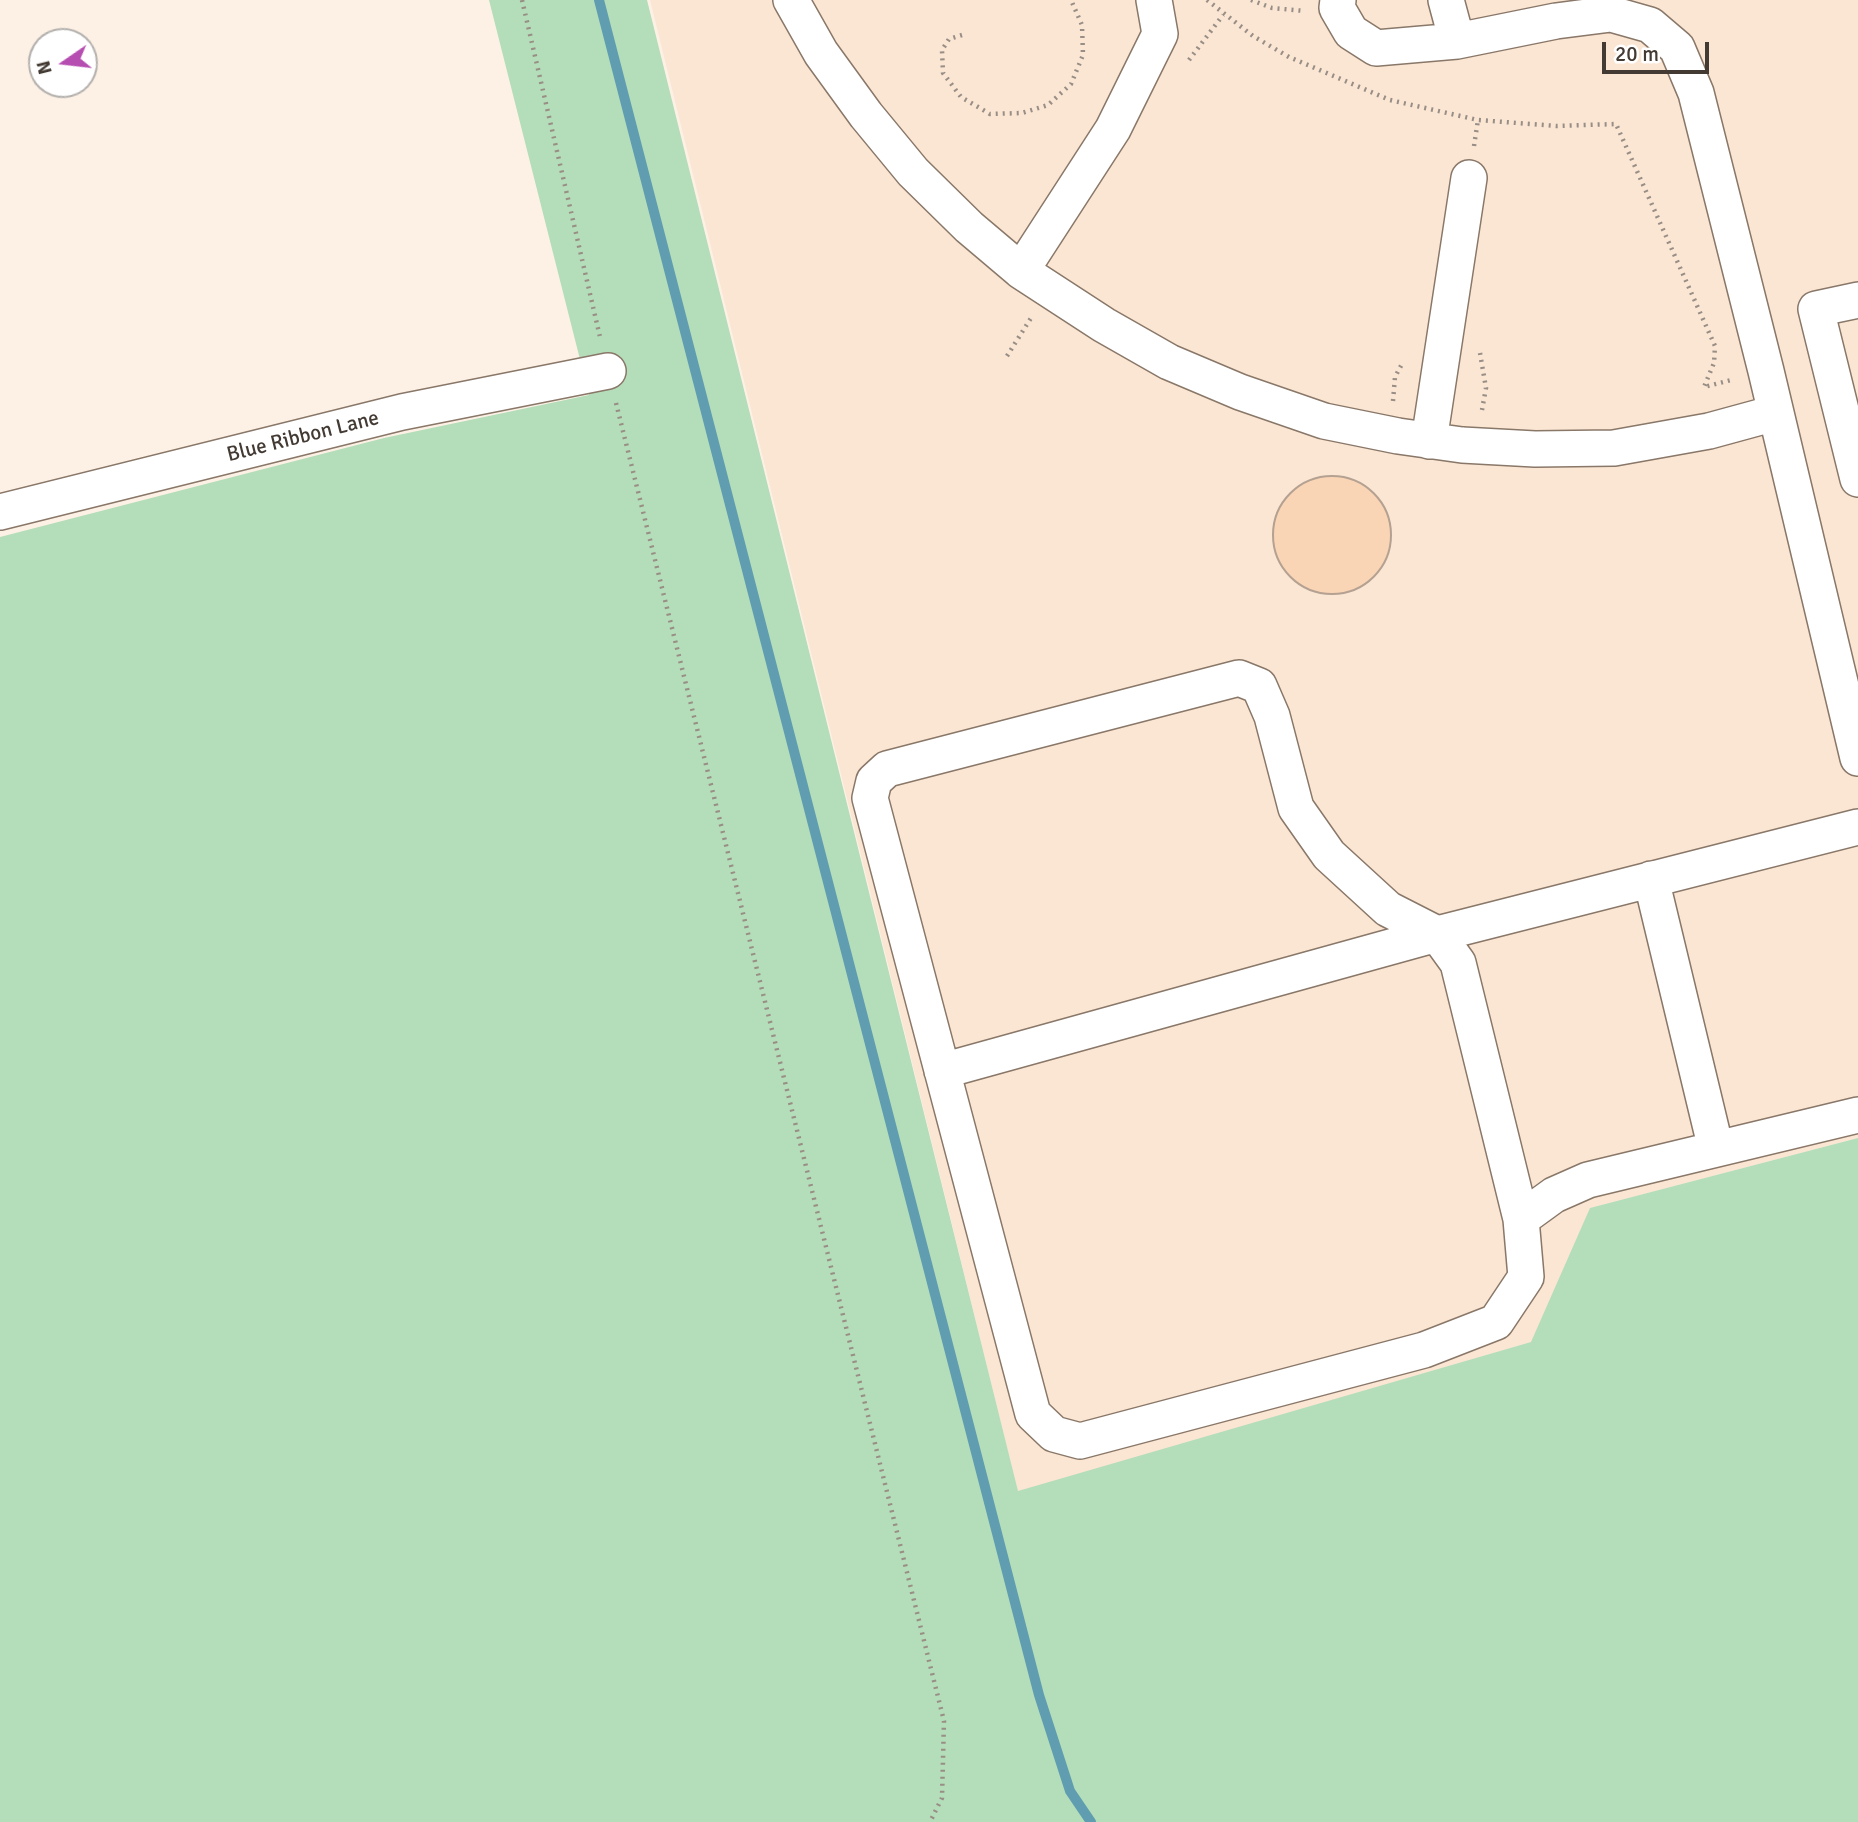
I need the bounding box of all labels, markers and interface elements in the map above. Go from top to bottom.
north arrow [28,28,98,98]
scale bar [1606,28,1713,72]
text: 20 m [1615,41,1659,67]
text: N [31,58,58,77]
street label: Blue Ribbon Lane [224,406,382,468]

